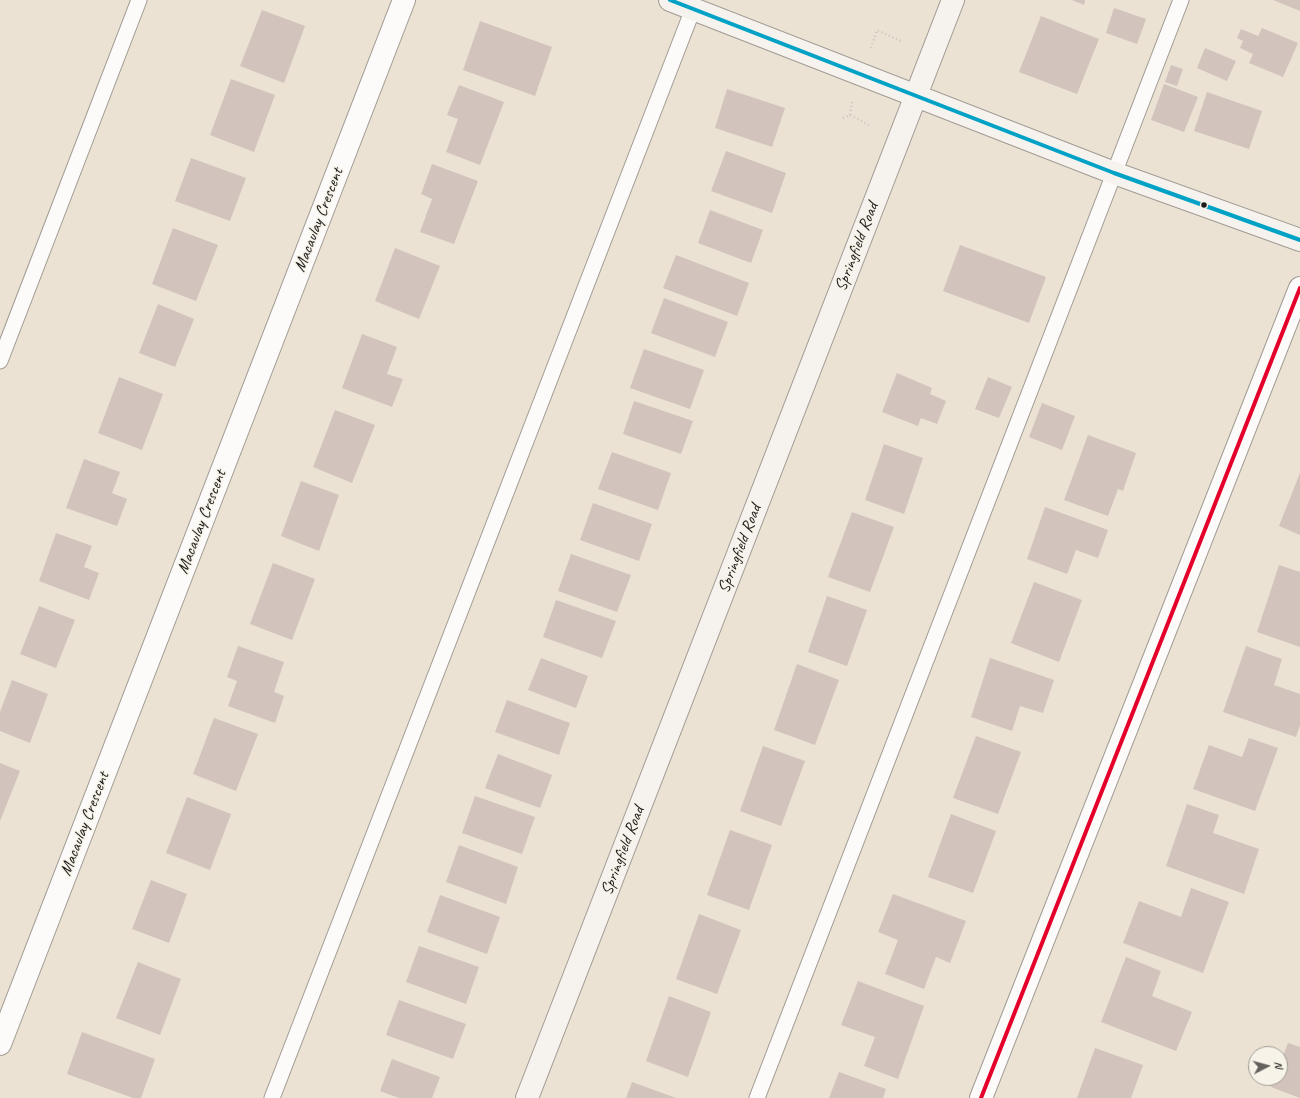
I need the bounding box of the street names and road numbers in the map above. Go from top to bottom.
street label: Macaulay Crescent [290,165,348,275]
street label: Springfield Road [831,200,883,294]
street label: Macaulay Crescent [173,467,231,577]
street label: Springfield Road [714,502,766,596]
street label: Macaulay Crescent [56,769,114,879]
street label: Springfield Road [597,804,649,898]

